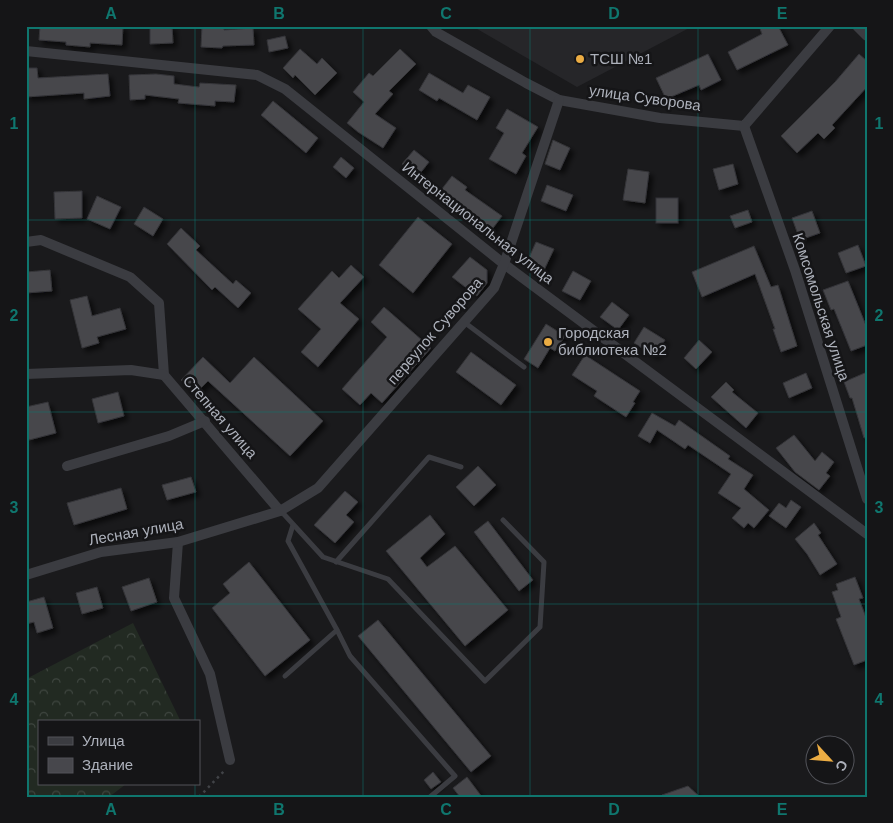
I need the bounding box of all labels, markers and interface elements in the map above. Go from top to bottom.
text: A [105,5,117,22]
text: B [273,5,285,22]
text: C [440,5,452,22]
text: D [608,5,620,22]
text: E [777,5,788,22]
place label: ТСШ №1 [590,50,652,67]
marker: ТСШ №1 [574,53,586,65]
street label: улица Суворова [588,81,703,114]
text: 1 [10,115,19,132]
text: 1 [875,115,884,132]
street label: Интернациональная улица [399,158,558,287]
street label: Комсомольская улица [790,231,854,384]
street label: переулок Суворова [384,273,486,387]
text: 2 [10,307,19,324]
text: 2 [875,307,884,324]
place label: Городская библиотека №2 [558,324,667,358]
marker: Городская библиотека №2 [542,336,554,348]
street label: Степная улица [180,372,261,462]
text: 3 [10,499,19,516]
text: 3 [875,499,884,516]
street label: Лесная улица [87,515,185,548]
text: 4 [10,691,19,708]
text: 4 [875,691,884,708]
legend [38,720,200,786]
text: Улица [82,732,125,749]
north arrow [806,736,856,786]
text: Здание [82,756,133,773]
text: С [832,758,851,774]
text: A [105,801,117,818]
text: B [273,801,285,818]
text: C [440,801,452,818]
text: D [608,801,620,818]
text: E [777,801,788,818]

